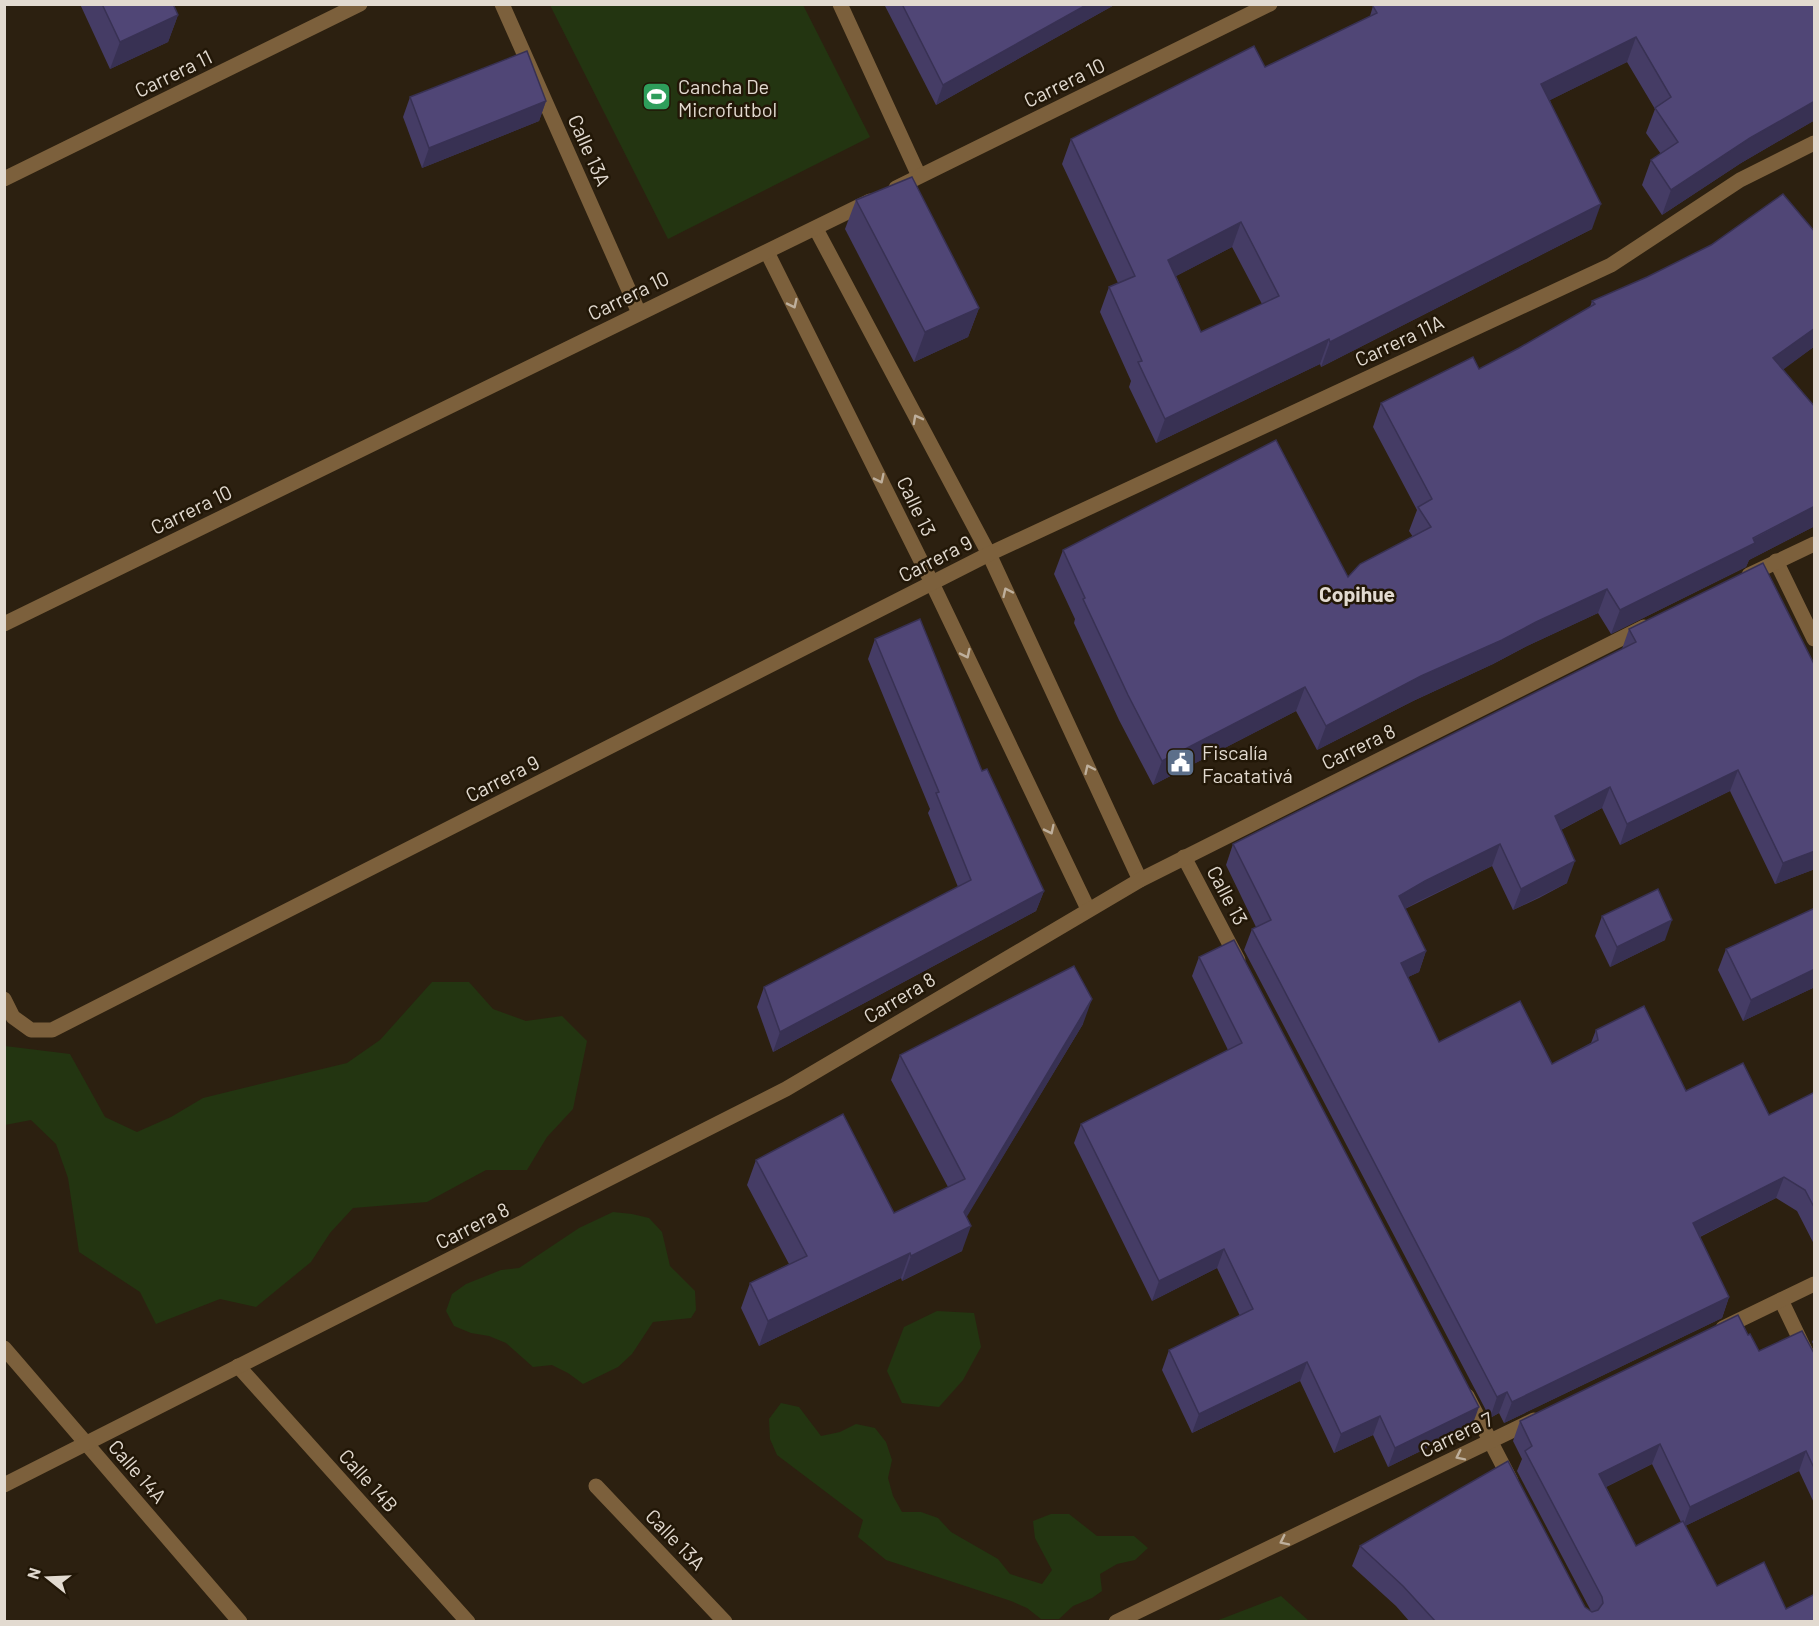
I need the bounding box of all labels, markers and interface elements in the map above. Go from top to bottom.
street label: Carrera 11 [130,44,216,102]
street label: Carrera 10 [1020,52,1108,112]
place label: Cancha De Microfutbol [678,74,777,121]
sports icon: Cancha De Microfutbol [641,81,673,113]
street label: Calle 13A [564,111,616,189]
street label: Carrera 10 [584,265,672,325]
one-way arrow [786,298,797,309]
street label: Carrera 11A [1351,309,1447,371]
one-way arrow [913,415,924,426]
one-way arrow [873,472,884,483]
street label: Calle 13 [892,472,942,540]
street label: Carrera 10 [147,479,235,539]
street label: Carrera 9 [894,529,976,587]
district label: Copihue [1319,581,1395,606]
one-way arrow [1002,588,1014,599]
one-way arrow [958,647,970,658]
street label: Carrera 8 [1317,718,1399,774]
place label: Fiscalía Facatativá [1202,740,1293,787]
public building icon: Fiscalía Facatativá [1165,747,1197,779]
street label: Carrera 9 [461,749,543,807]
one-way arrow [1084,765,1096,776]
one-way arrow [1043,823,1055,834]
street label: Calle 13 [1203,861,1253,929]
street label: Carrera 8 [859,966,939,1028]
street label: Carrera 8 [431,1196,513,1254]
street label: Carrera 7 [1416,1406,1497,1462]
street label: Calle 14A [104,1434,172,1508]
street label: Calle 14B [334,1443,404,1517]
one-way arrow [1455,1449,1466,1461]
street label: Calle 13A [641,1503,711,1575]
one-way arrow [1279,1533,1290,1545]
north arrow [18,1548,78,1608]
text: N [23,1565,44,1581]

